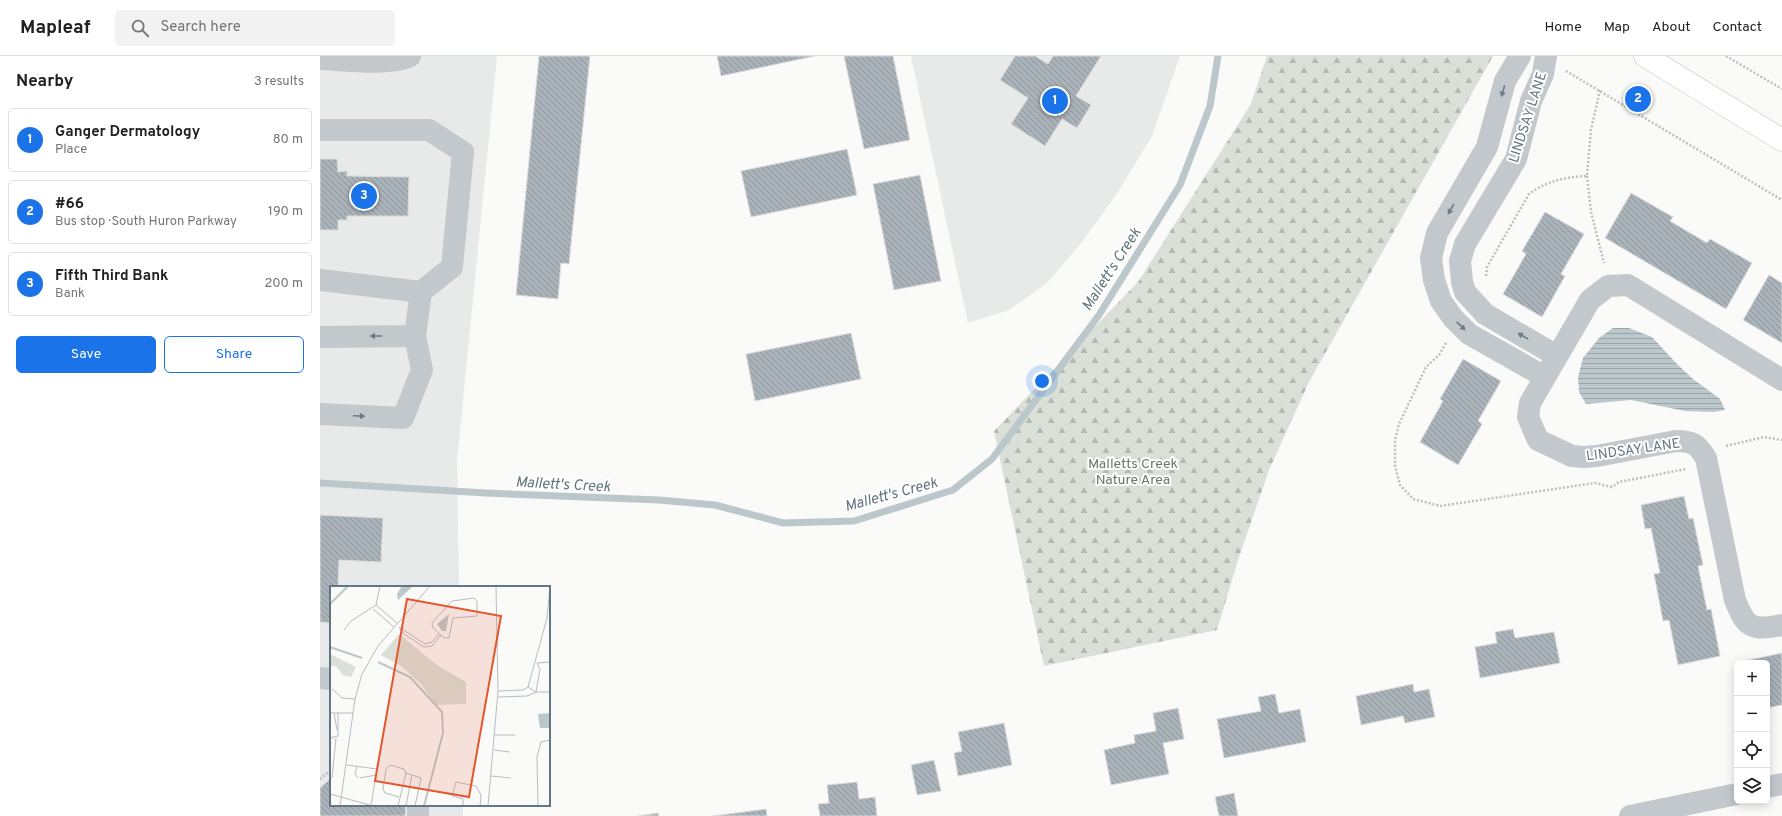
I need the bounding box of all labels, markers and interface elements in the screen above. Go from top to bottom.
search box [115,10,395,46]
text: Mapleaf [20,16,91,40]
icon: search [129,17,151,39]
text: Search here [161,18,241,37]
text: Home [1545,19,1582,36]
text: Map [1604,19,1630,36]
text: About [1652,19,1691,36]
text: Contact [1713,19,1762,36]
street label: LINDSAY LANE [1506,70,1551,165]
text: Nearby [16,71,73,93]
text: 3 results [254,74,304,90]
pin: 2 [1625,84,1651,114]
one-way arrow [1500,85,1506,97]
pin: 1 [1042,86,1068,116]
text: Ganger Dermatology [55,123,200,142]
text: 1 [27,132,33,148]
text: 80 m [273,132,303,148]
text: Place [55,142,87,158]
pin: 3 [351,181,377,211]
text: #66 [55,195,84,214]
one-way arrow [1447,203,1454,215]
text: 2 [26,204,34,220]
text: 190 m [268,204,303,220]
text: Bus stop · South Huron Parkway [55,214,237,230]
water label: Mallett's Creek [1078,224,1146,315]
text: Fifth Third Bank [55,267,169,286]
text: 3 [26,276,34,292]
text: 200 m [264,276,303,292]
text: Bank [55,286,85,302]
one-way arrow [1456,321,1466,331]
one-way arrow [370,333,382,340]
one-way arrow [1517,333,1529,340]
button: Save [16,336,156,373]
button: Share [164,336,304,373]
your location [1032,371,1052,391]
one-way arrow [353,412,365,419]
street label: LINDSAY LANE [1585,435,1681,465]
park label: Malletts Creek Nature Area [1088,456,1178,489]
water label: Mallett's Creek [515,474,611,498]
water label: Mallett's Creek [843,474,940,517]
inset map [330,586,550,806]
map controls [1734,660,1770,804]
button: + [1734,660,1770,696]
button: − [1734,696,1770,732]
button: locate [1734,732,1770,768]
button: layers [1734,768,1770,804]

